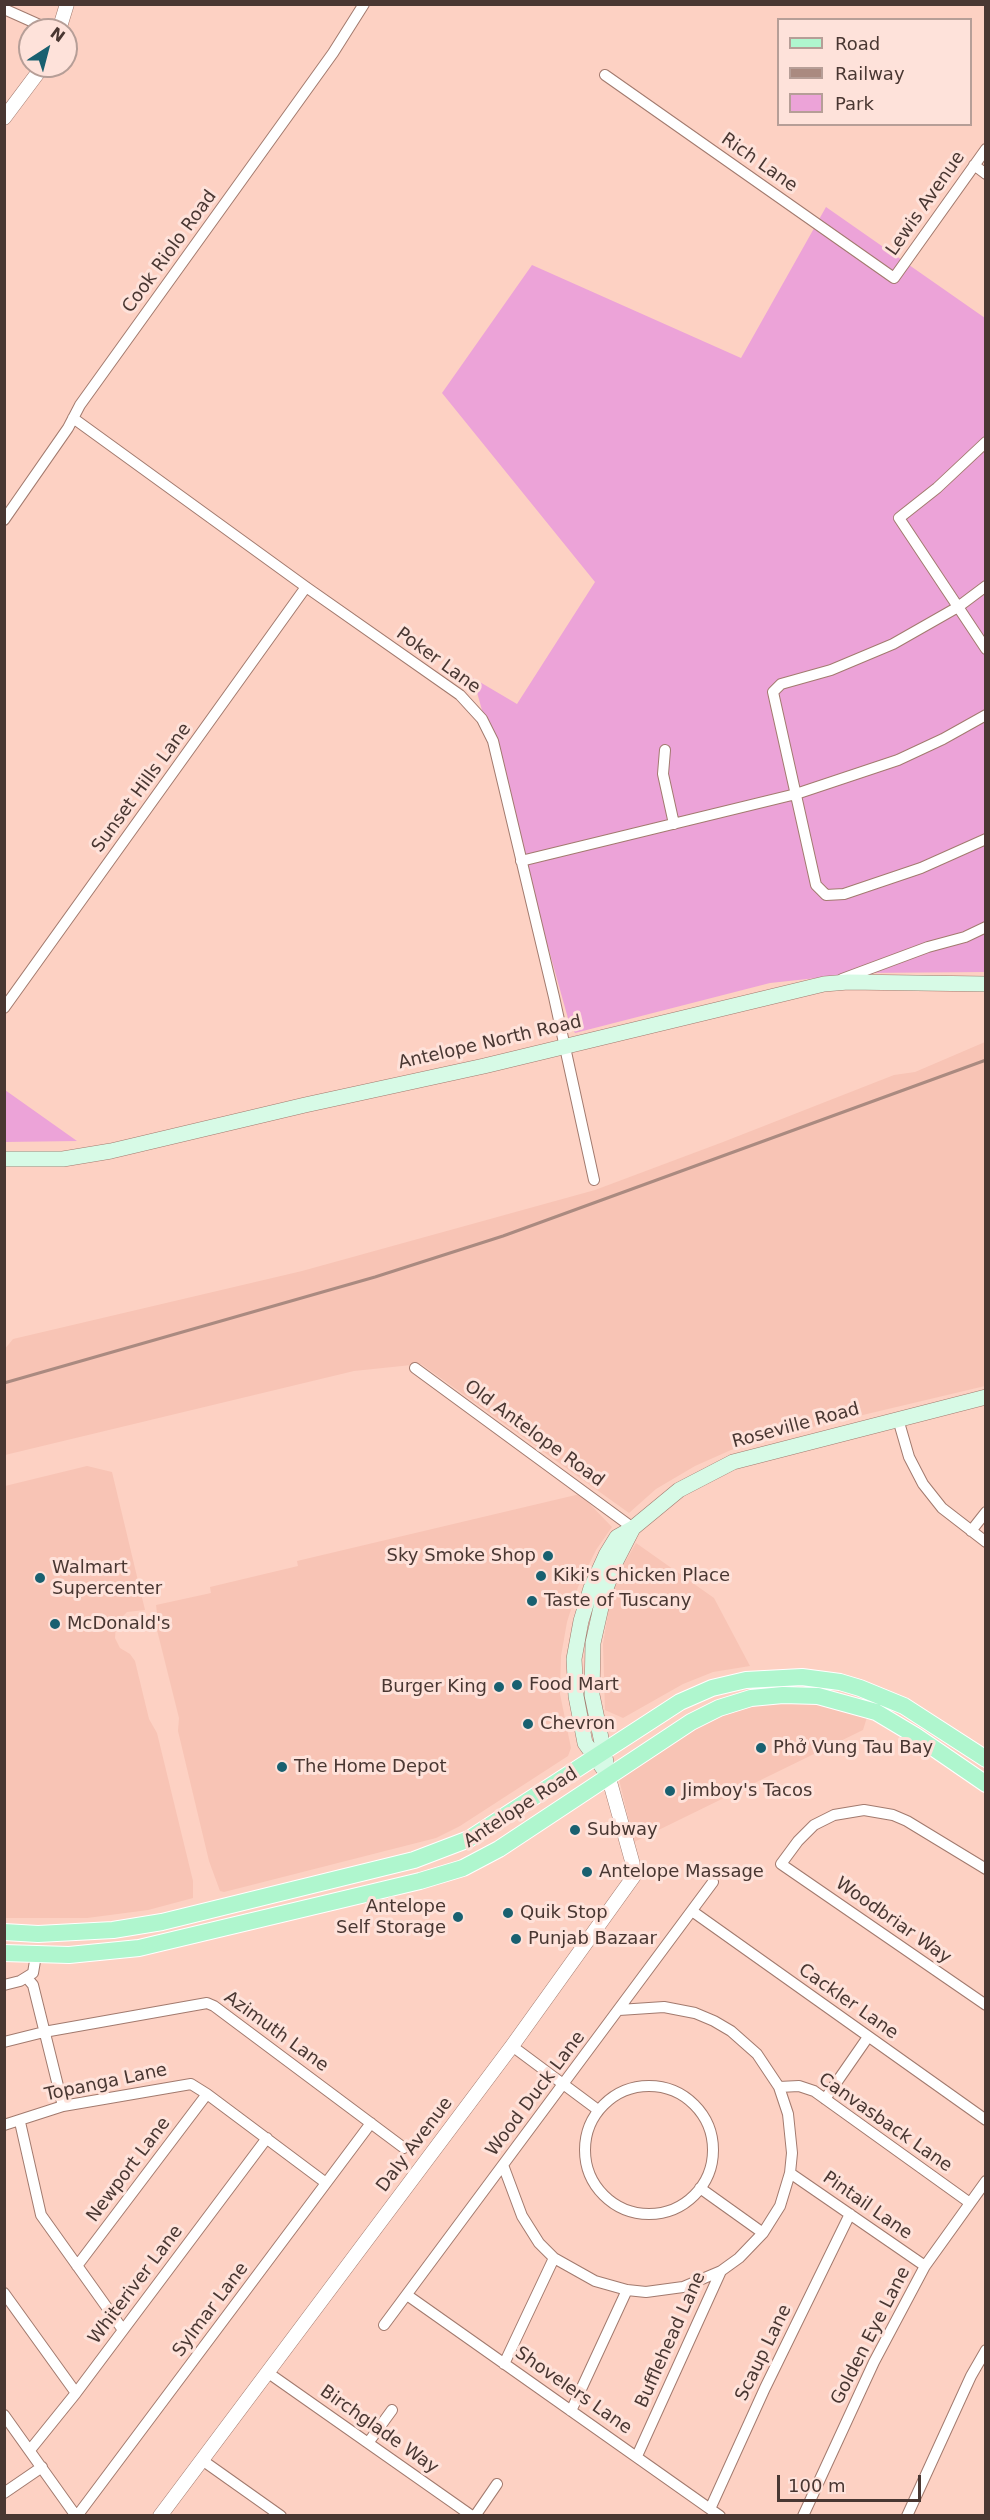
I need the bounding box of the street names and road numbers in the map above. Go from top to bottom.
street label: Rich Lane [717,129,801,197]
street label: Lewis Avenue [882,148,970,260]
street label: Cook Riolo Road [118,187,222,317]
street label: Poker Lane [392,623,484,699]
street label: Sunset Hills Lane [88,719,196,857]
street label: Antelope North Road [396,1011,584,1075]
street label: Old Antelope Road [460,1376,608,1492]
street label: Roseville Road [730,1399,862,1453]
street label: Antelope Road [460,1763,582,1853]
street label: Woodbriar Way [831,1873,955,1969]
street label: Cackler Lane [794,1960,902,2044]
street label: Azimuth Lane [220,1987,332,2077]
street label: Wood Duck Lane [482,2027,590,2161]
street label: Topanga Lane [43,2059,169,2107]
street label: Canvasback Lane [814,2069,956,2177]
street label: Daly Avenue [372,2093,458,2197]
street label: Newport Lane [83,2113,175,2227]
street label: Pintail Lane [818,2167,916,2245]
street label: Whiteriver Lane [84,2221,188,2349]
street label: Sylmar Lane [169,2259,253,2361]
street label: Golden Eye Lane [827,2263,915,2409]
street label: Bufflehead Lane [631,2269,711,2411]
street label: Scaup Lane [731,2301,797,2405]
street label: Shovelers Lane [510,2343,636,2439]
street label: Birchglade Way [316,2381,442,2479]

